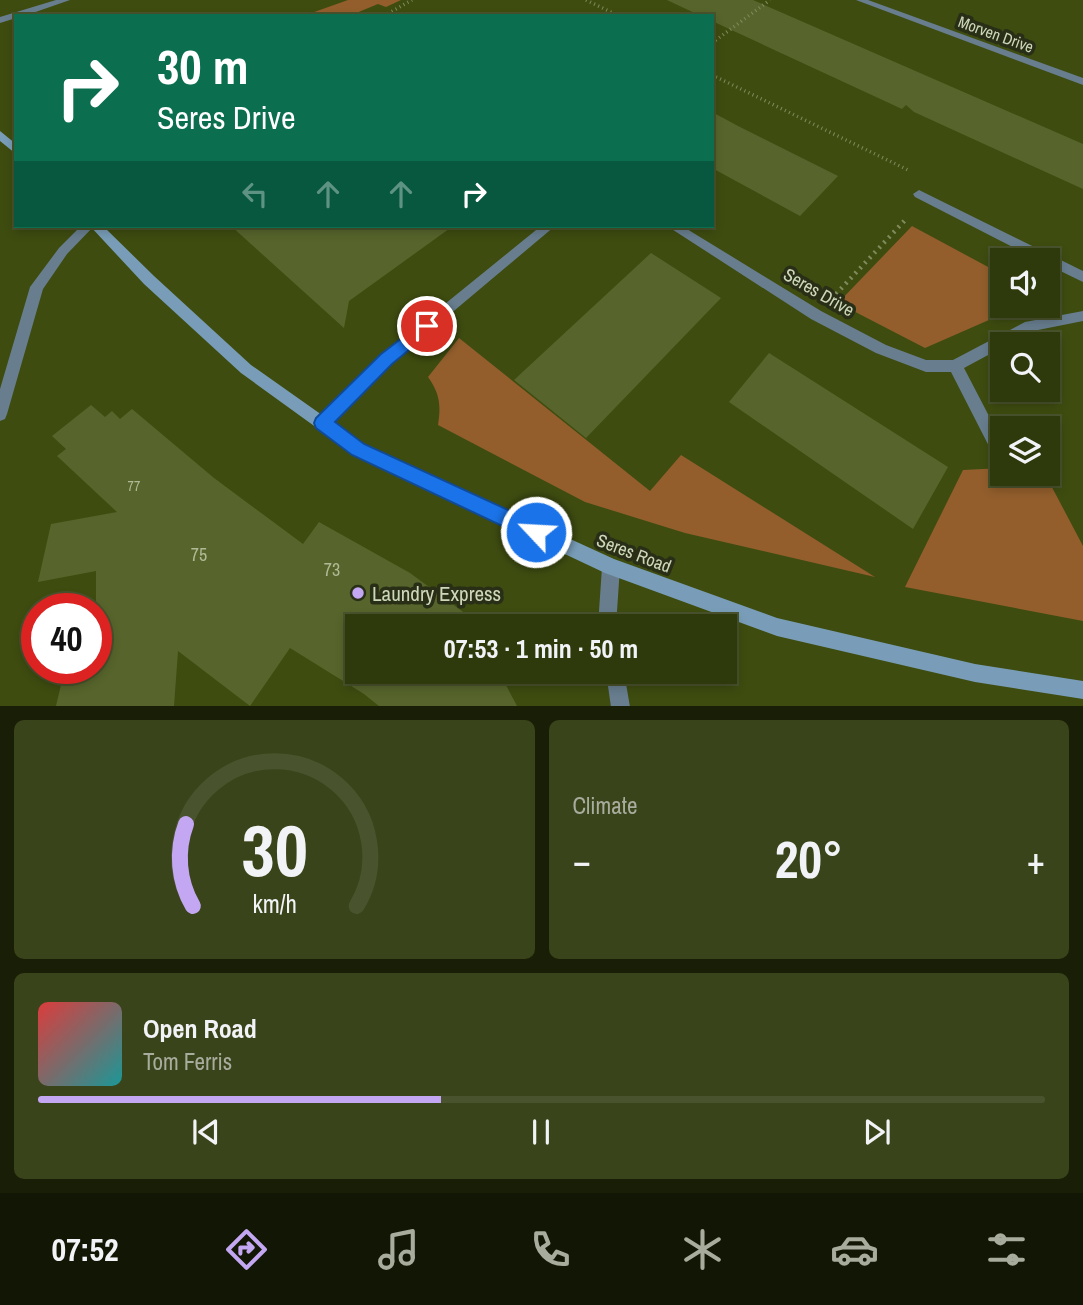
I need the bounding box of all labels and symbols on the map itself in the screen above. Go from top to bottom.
street label: Morven Drive [955,10,1037,58]
street label: Seres Drive [779,262,859,322]
pin [397,296,457,356]
house number: 77 [128,477,140,495]
position arrow [499,495,573,569]
street label: Seres Road [593,527,675,579]
house number: 75 [191,542,207,567]
house number: 73 [324,557,340,582]
place label: Laundry Express [372,579,501,608]
marker: Laundry Express [350,585,366,601]
speed limit sign: 40 [21,593,112,684]

